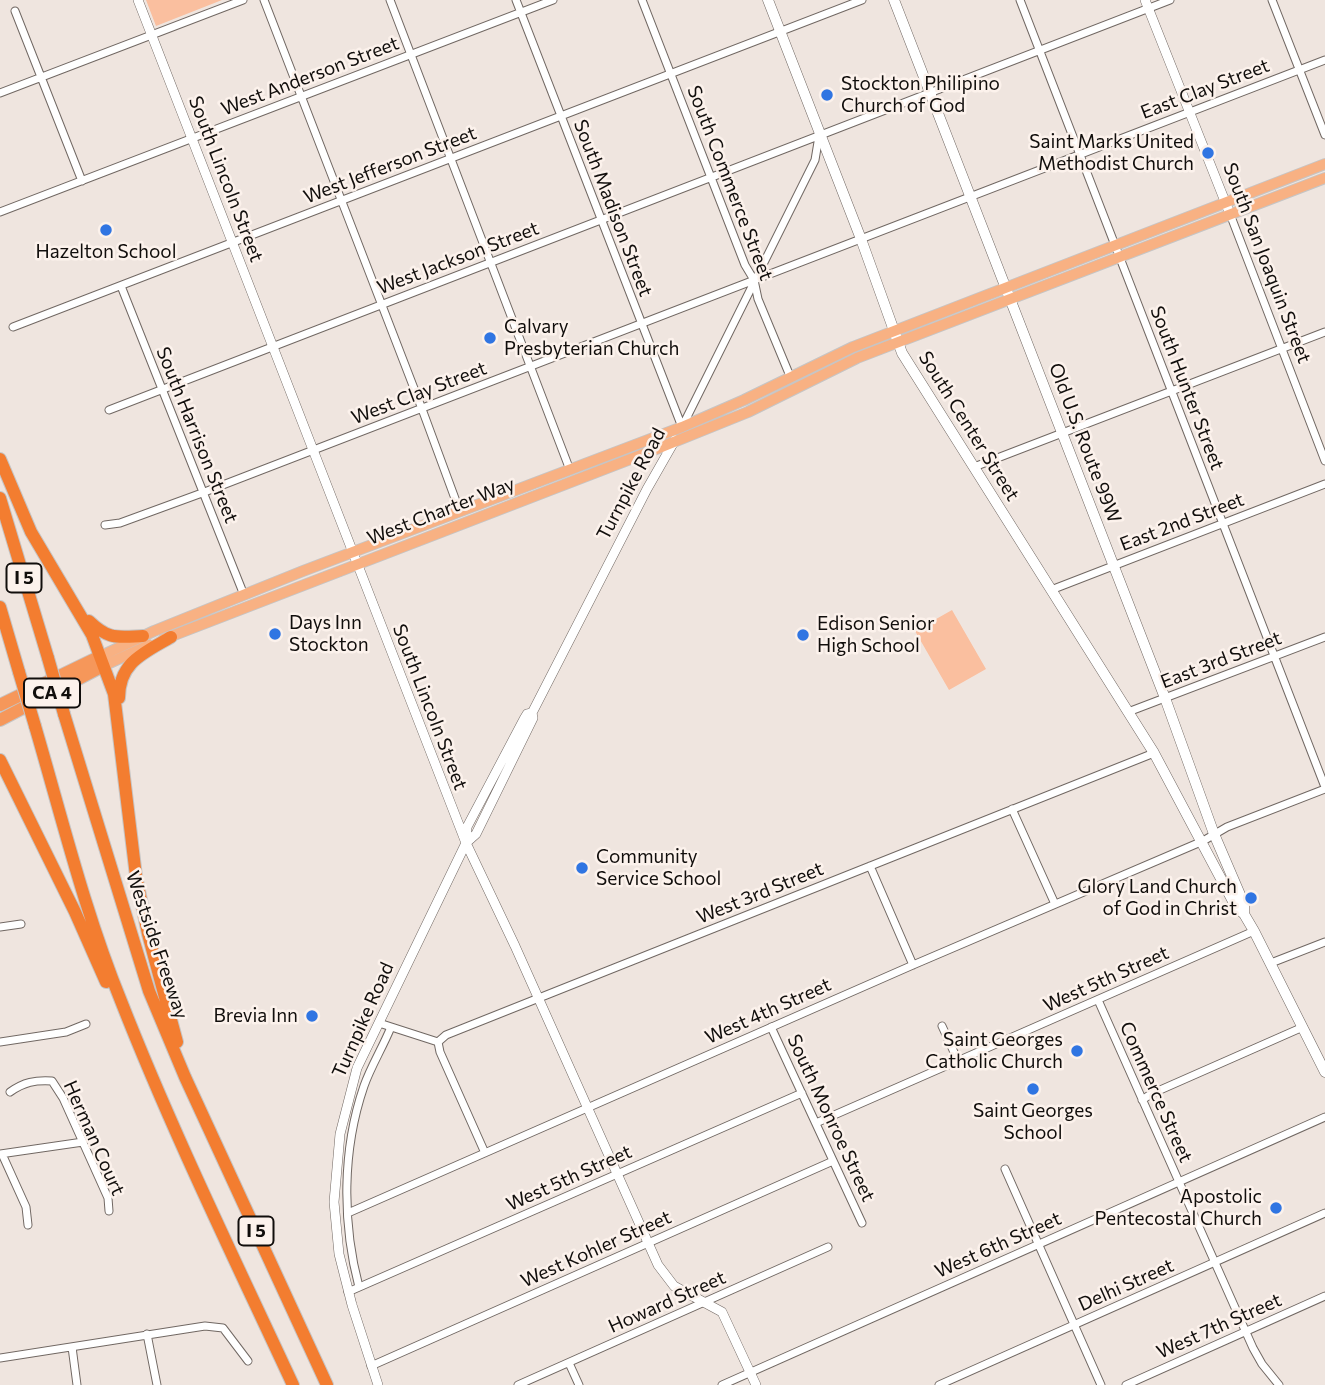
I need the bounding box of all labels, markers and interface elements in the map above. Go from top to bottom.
street label: West Anderson Street [218,32,402,120]
street label: East Clay Street [1137,54,1273,124]
place label: Stockton Philipino Church of God [841,73,1000,117]
street label: South Commerce Street [682,82,778,284]
marker: Stockton Philipino Church of God [819,87,835,103]
street label: South Lincoln Street [184,93,268,265]
street label: South Madison Street [569,116,657,300]
street label: West Jefferson Street [300,122,480,208]
place label: Saint Marks United Methodist Church [1029,131,1194,175]
marker: Saint Marks United Methodist Church [1200,145,1216,161]
street label: South San Joaquin Street [1218,160,1316,366]
street label: West Jackson Street [374,217,542,299]
marker: Hazelton School [98,222,114,238]
place label: Hazelton School [36,241,176,263]
street label: South Hunter Street [1145,303,1229,473]
place label: Calvary Presbyterian Church [504,316,679,360]
marker: Calvary Presbyterian Church [482,330,498,346]
street label: South Harrison Street [151,344,243,526]
street label: South Center Street [914,347,1024,505]
street label: West Clay Street [348,357,490,429]
street label: Old U.S. Route 99W [1044,360,1126,526]
street label: Turnpike Road [592,424,670,544]
street label: West Charter Way [364,472,518,550]
street label: East 2nd Street [1117,488,1247,556]
road number: I 5 [6,564,42,592]
place label: Days Inn Stockton [289,612,369,656]
place label: Edison Senior High School [817,613,935,657]
street label: South Lincoln Street [388,621,472,793]
marker: Days Inn Stockton [267,626,283,642]
street label: East 3rd Street [1157,626,1285,694]
marker: Edison Senior High School [795,627,811,643]
road number: CA 4 [24,678,80,708]
place label: Community Service School [596,846,721,890]
street label: West 3rd Street [693,857,827,929]
marker: Community Service School [574,860,590,876]
street label: Westside Freeway [121,868,193,1022]
place label: Glory Land Church of God in Christ [1077,876,1237,920]
marker: Glory Land Church of God in Christ [1243,890,1259,906]
street label: West 5th Street [1040,941,1172,1017]
street label: Turnpike Road [327,959,399,1081]
street label: West 4th Street [701,973,835,1049]
place label: Brevia Inn [213,1005,298,1027]
marker: Brevia Inn [304,1008,320,1024]
street label: Commerce Street [1115,1018,1197,1166]
place label: Saint Georges Catholic Church [925,1029,1063,1073]
street label: South Monroe Street [782,1031,880,1205]
marker: Saint Georges Catholic Church [1069,1043,1085,1059]
street label: Herman Court [59,1077,129,1199]
marker: Saint Georges School [1025,1081,1041,1097]
place label: Saint Georges School [973,1100,1093,1144]
street label: West 5th Street [503,1140,635,1216]
place label: Apostolic Pentecostal Church [1094,1186,1262,1230]
marker: Apostolic Pentecostal Church [1268,1200,1284,1216]
street label: West Kohler Street [517,1206,675,1292]
street label: West 6th Street [931,1207,1065,1283]
road number: I 5 [238,1216,274,1246]
street label: Delhi Street [1075,1254,1177,1316]
street label: Howard Street [605,1266,729,1338]
street label: West 7th Street [1153,1288,1285,1364]

